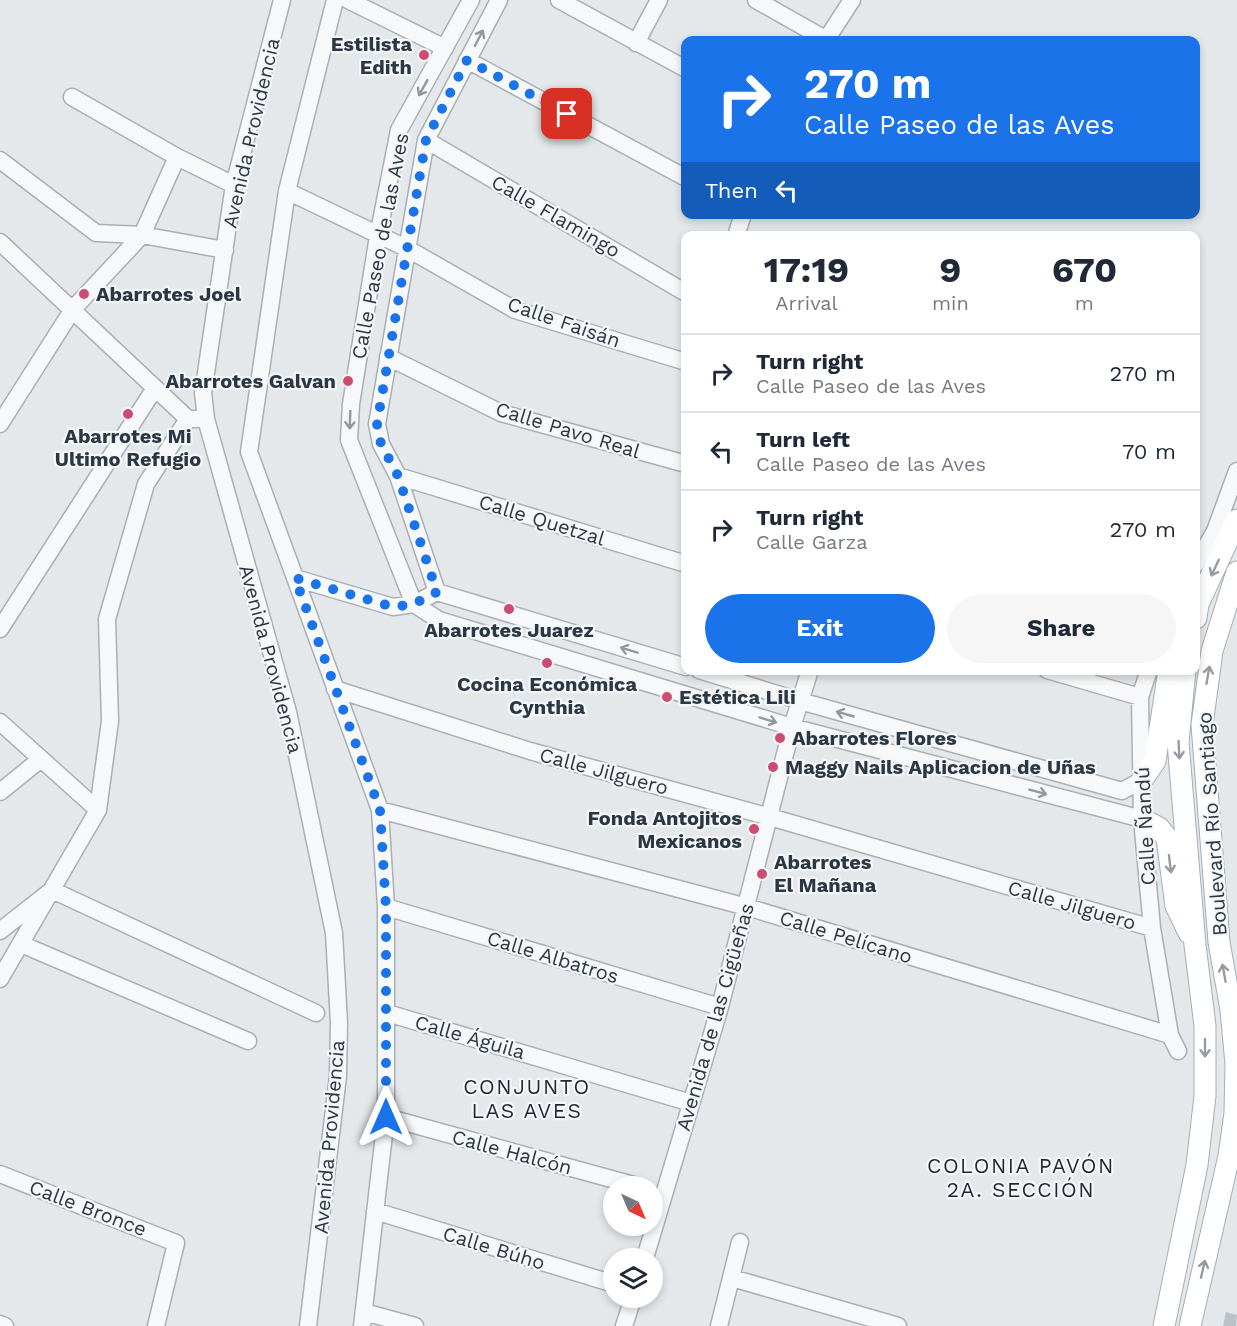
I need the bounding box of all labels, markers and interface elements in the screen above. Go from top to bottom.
one-way arrow [473,30,485,47]
place label: Estilista Edith [331,32,412,79]
street label: Avenida Providencia [217,36,285,230]
marker: Estilista Edith [417,48,431,62]
text: 270 m [804,59,931,108]
icon: right [705,60,783,138]
one-way arrow [416,79,428,96]
pin [541,88,592,139]
icon: arrive [550,97,583,130]
text: Calle Paseo de las Aves [804,109,1114,141]
street label: Calle Paseo de las Aves [346,131,414,361]
street label: Calle Flamingo [487,169,625,263]
icon: left [770,174,803,207]
text: Then [705,178,758,203]
text: 17:19 [764,249,849,291]
text: 9 [939,249,961,291]
text: 670 [1052,249,1117,291]
place label: Abarrotes Joel [96,282,242,306]
marker: Abarrotes Joel [77,287,91,301]
street label: Calle Faisán [504,291,624,353]
text: Arrival [775,291,838,315]
text: min [932,291,969,315]
text: m [1075,291,1094,315]
text: Turn right [756,349,863,374]
icon: right [705,357,738,390]
text: 270 m [1110,361,1176,386]
place label: Abarrotes Galvan [166,369,336,393]
marker: Abarrotes Galvan [341,374,355,388]
text: Calle Paseo de las Aves [756,374,986,398]
street label: Calle Pavo Real [493,397,643,463]
marker: Abarrotes Mi Ultimo Refugio [121,407,135,421]
one-way arrow [344,409,356,429]
place label: Abarrotes Mi Ultimo Refugio [55,424,201,471]
text: Turn left [756,427,850,452]
icon: left [705,435,738,468]
text: 70 m [1122,439,1176,464]
text: Calle Paseo de las Aves [756,452,986,476]
street label: Calle Quetzal [476,489,608,551]
text: Turn right [756,505,863,530]
icon: right [705,513,738,546]
text: 270 m [1110,517,1176,542]
text: Calle Garza [756,530,868,554]
one-way arrow [1208,559,1220,577]
street label: Avenida Providencia [234,562,308,756]
button: Exit [705,594,935,663]
button: Share [947,594,1176,663]
marker: Abarrotes Juarez [502,602,516,616]
place label: Abarrotes Juarez [424,618,594,642]
one-way arrow [620,644,639,655]
marker: Cocina Económica Cynthia [540,656,554,670]
one-way arrow [1203,665,1214,685]
place label: Cocina Económica Cynthia [457,672,637,719]
place label: Estética Lili [679,685,796,709]
marker: Estética Lili [660,690,674,704]
one-way arrow [836,707,855,719]
street label: Boulevard Río Santiago [1192,711,1232,937]
one-way arrow [758,715,777,726]
place label: Abarrotes Flores [792,726,957,750]
marker: Abarrotes Flores [773,731,787,745]
one-way arrow [1173,739,1184,759]
street label: Calle Jilguero [537,742,671,800]
place label: Maggy Nails Aplicacion de Uñas [785,755,1096,779]
marker: Maggy Nails Aplicacion de Uñas [766,760,780,774]
street label: Calle Ñandú [1130,766,1160,886]
one-way arrow [1028,786,1047,798]
place label: Fonda Antojitos Mexicanos [588,806,742,853]
marker: Fonda Antojitos Mexicanos [747,822,761,836]
place label: Abarrotes El Mañana [774,850,877,897]
one-way arrow [1165,853,1176,873]
marker: Abarrotes El Mañana [755,867,769,881]
street label: Calle Jilguero [1005,875,1139,935]
street label: Avenida de las Cigüeñas [671,900,759,1134]
street label: Calle Pelícano [777,905,915,969]
street label: Calle Albatros [484,926,622,988]
one-way arrow [1218,964,1229,983]
street label: Calle Águila [412,1010,528,1064]
one-way arrow [1199,1038,1211,1058]
street label: Avenida Providencia [309,1039,349,1235]
district label: CONJUNTO LAS AVES [463,1074,591,1123]
position arrow [354,1085,418,1149]
street label: Calle Halcón [449,1124,575,1180]
district label: COLONIA PAVÓN 2A. SECCIÓN [927,1153,1115,1202]
street label: Calle Bronce [26,1175,150,1241]
north arrow [603,1176,663,1236]
map controls [603,1176,663,1308]
street label: Calle Búho [440,1221,548,1275]
button: layers [603,1248,663,1308]
one-way arrow [1198,1260,1209,1279]

